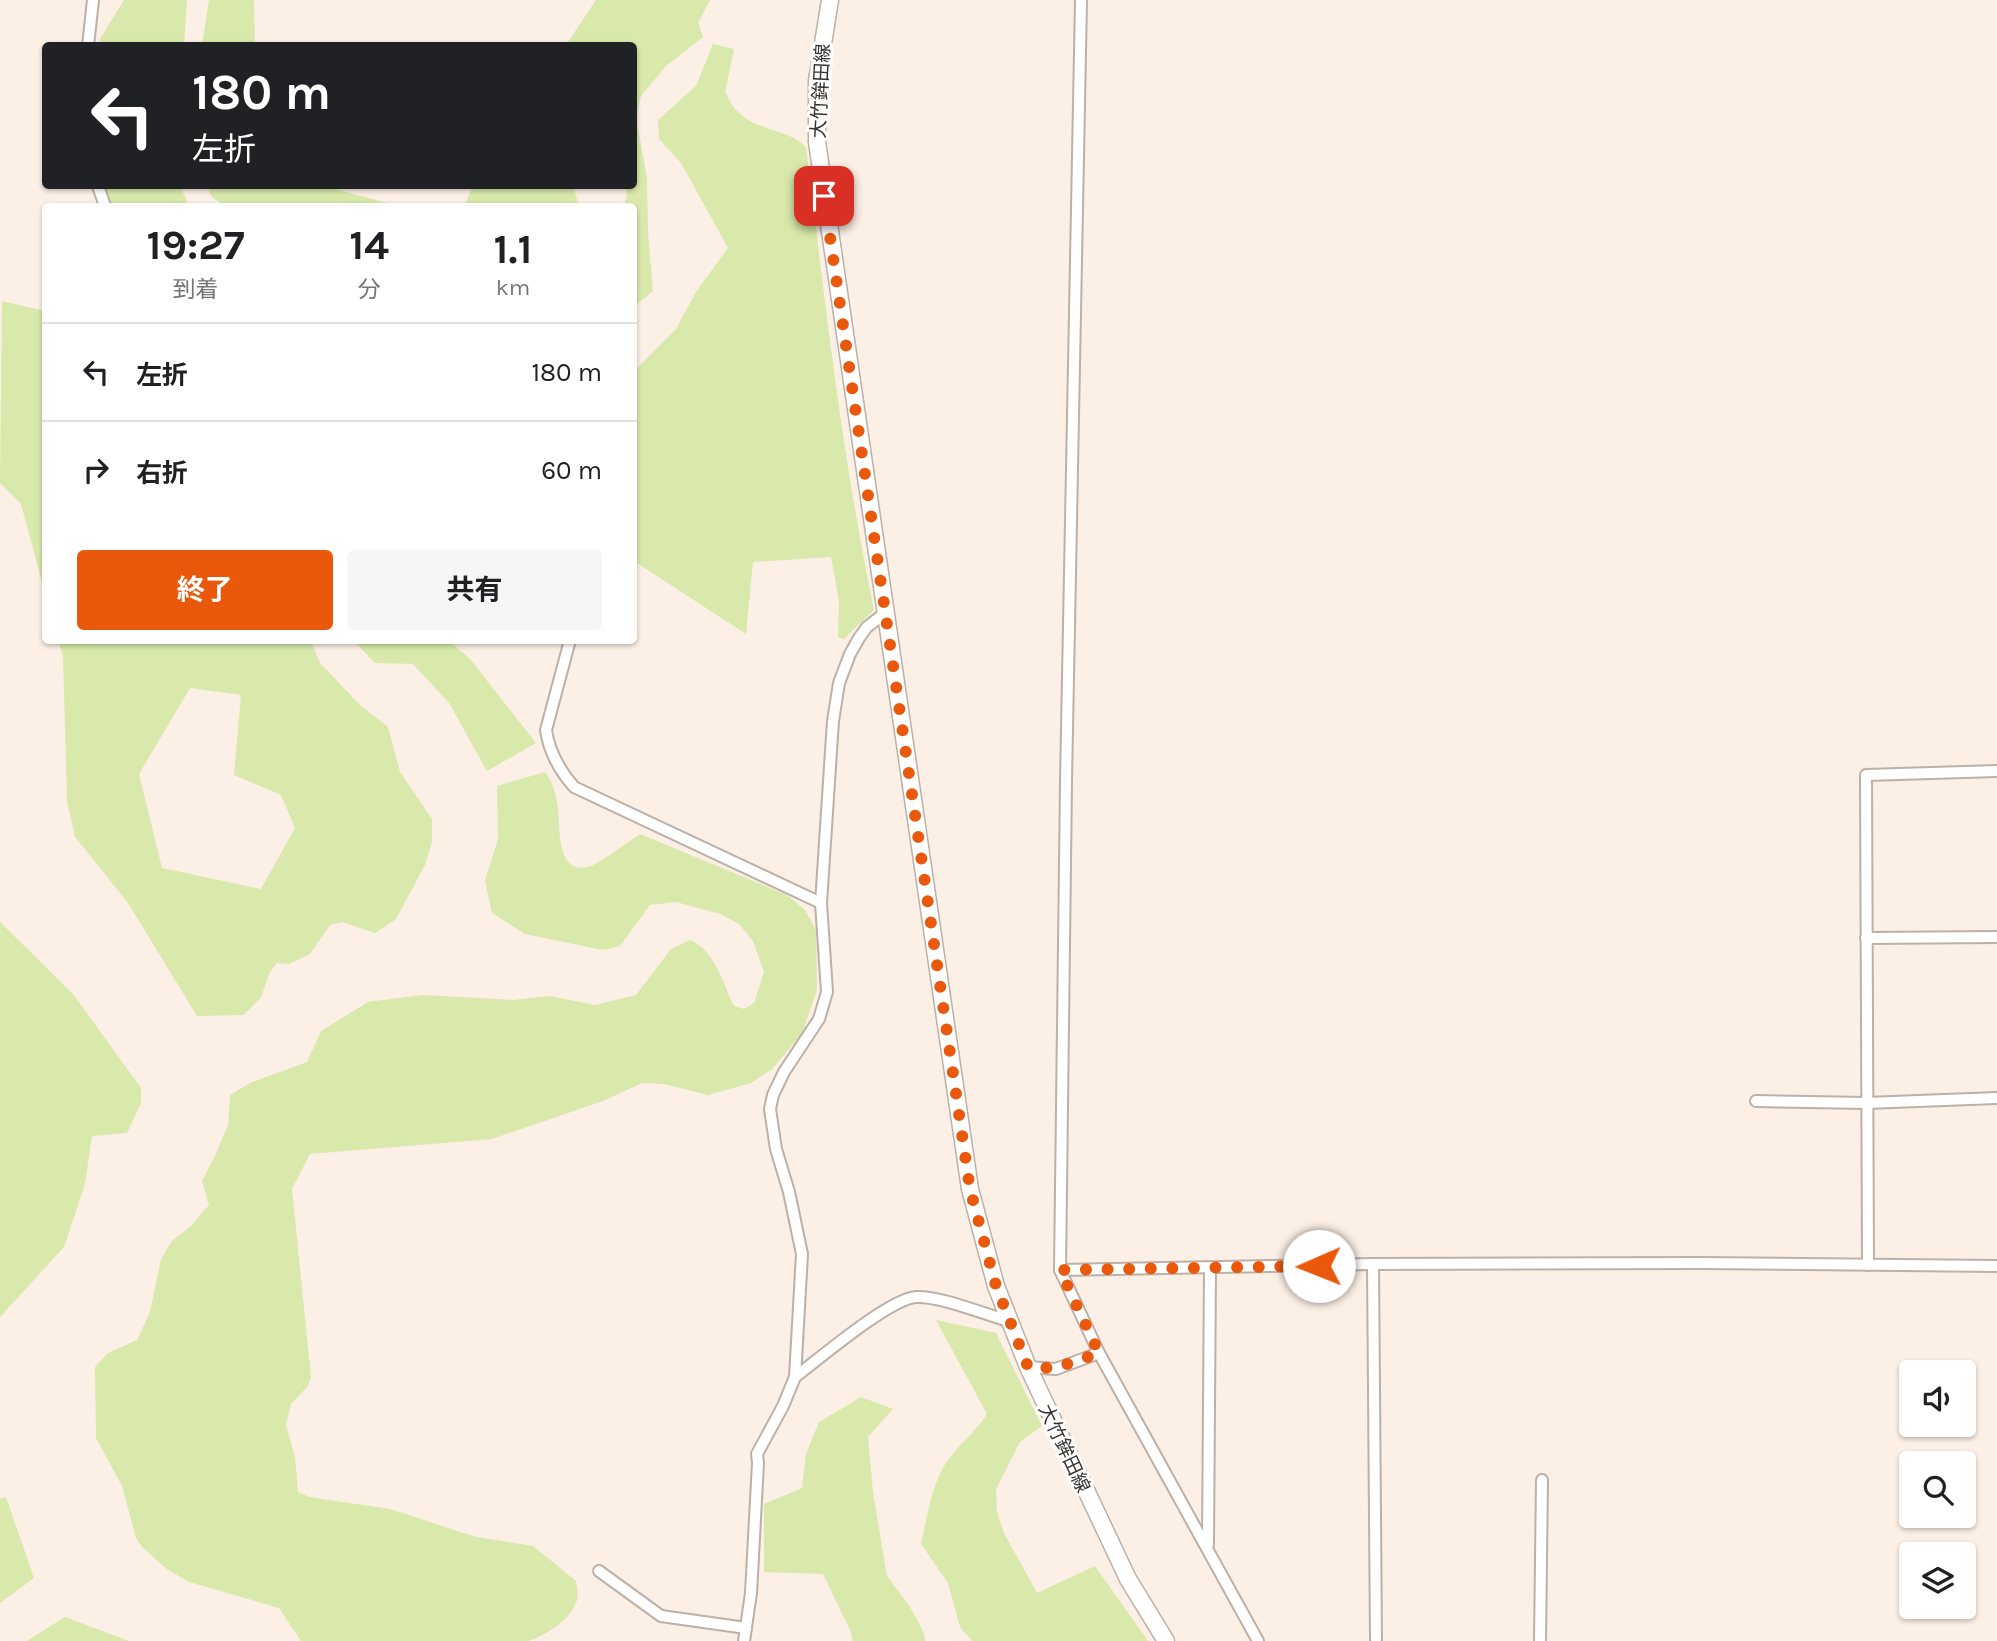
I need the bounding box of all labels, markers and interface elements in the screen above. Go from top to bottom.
street label: 大竹鉾田線 [808,43,834,139]
text: 180 m [192,64,331,121]
icon: left [77,70,168,161]
text: 左折 [192,131,256,168]
pin [794,166,854,226]
icon: arrive [805,177,843,215]
text: 19:27 [146,220,245,270]
text: 14 [349,220,389,270]
text: 1.1 [494,224,533,274]
text: km [496,274,530,301]
text: 到着 [173,276,219,303]
text: 分 [358,276,381,303]
icon: left [77,353,115,391]
text: 180 m [532,357,602,388]
text: 左折 [136,360,188,391]
icon: right [77,451,115,489]
text: 60 m [541,455,602,486]
text: 右折 [136,458,188,489]
button: 終了 [77,550,333,630]
button: 共有 [347,550,602,630]
position arrow [1282,1229,1356,1303]
map controls [1899,1360,1976,1619]
button: sound [1899,1360,1976,1437]
street label: 大竹鉾田線 [1034,1401,1094,1496]
button: search [1899,1451,1976,1528]
button: layers [1899,1542,1976,1619]

